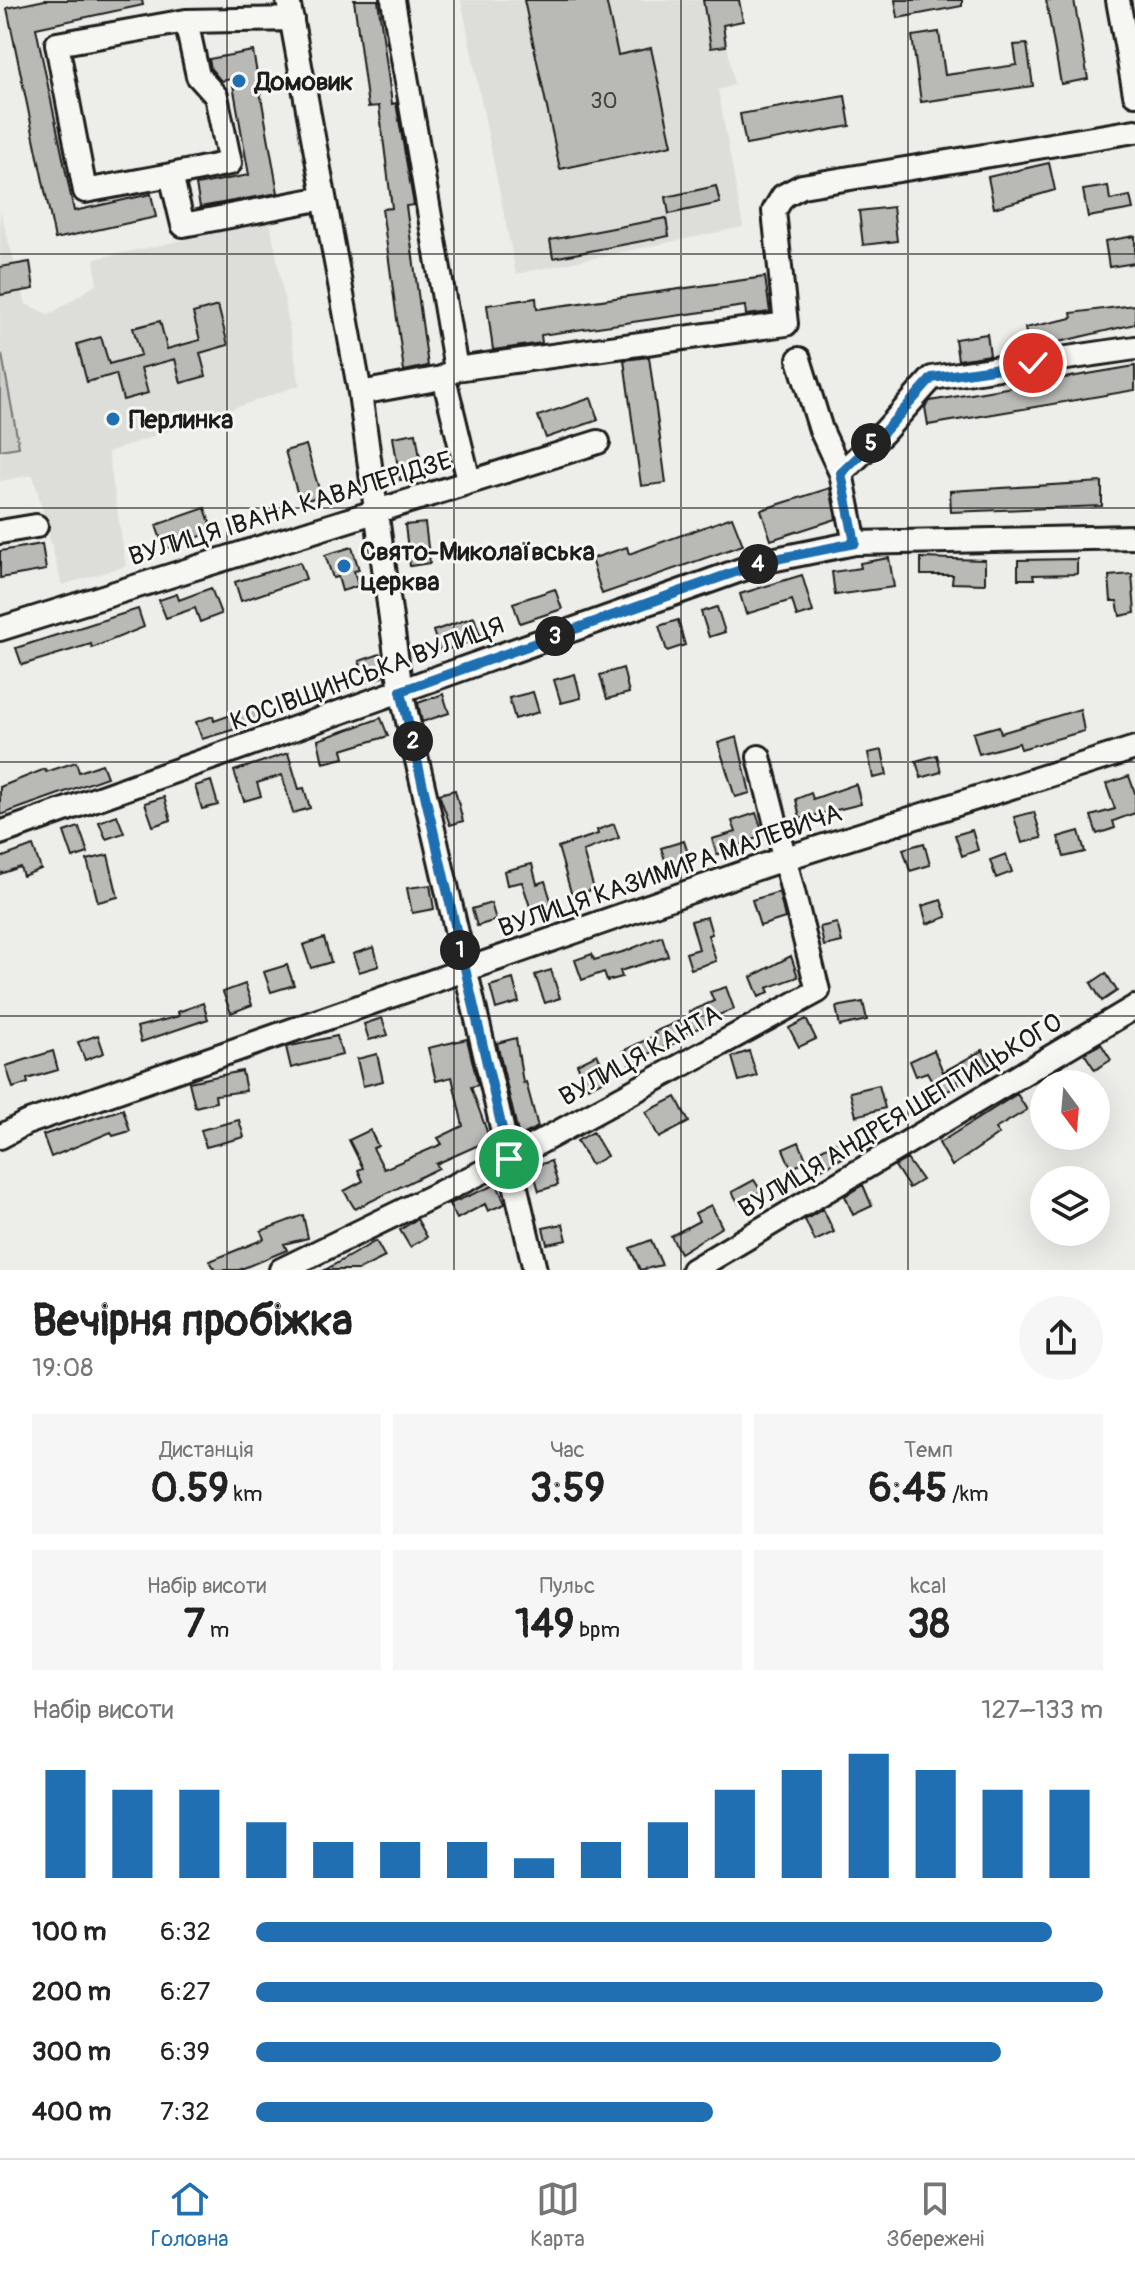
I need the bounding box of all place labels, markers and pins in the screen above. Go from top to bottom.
place label: Домовик [253,66,353,98]
marker: Домовик [230,72,248,90]
pin [999,329,1067,397]
place label: Перлинка [129,404,233,436]
marker: Перлинка [104,410,122,428]
pin: 5 [851,423,891,463]
place label: Свято-Миколаївська церква [360,536,595,598]
pin: 4 [738,544,778,584]
marker: Свято-Миколаївська церква [335,557,353,575]
pin: 3 [535,616,575,656]
pin: 2 [393,721,433,761]
pin: 1 [440,930,480,970]
pin [475,1125,543,1193]

